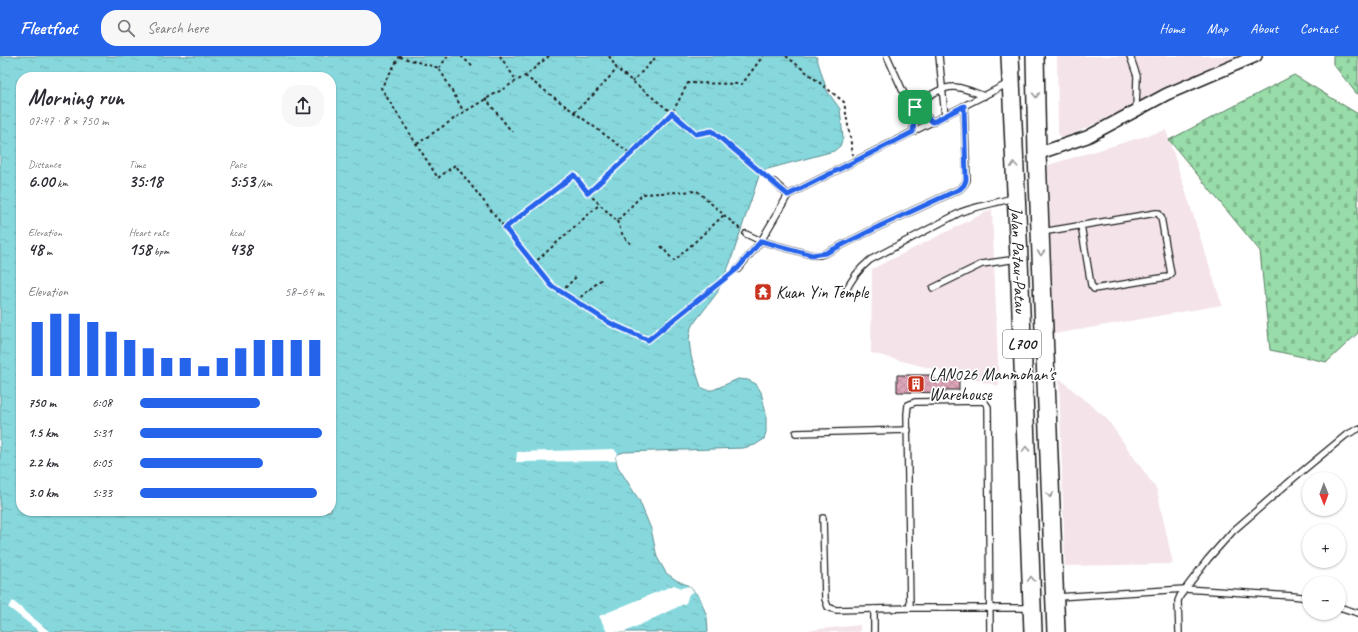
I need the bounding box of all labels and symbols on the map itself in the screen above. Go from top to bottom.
pin [898,90,932,124]
one-way arrow [1031,92,1040,98]
one-way arrow [1010,162,1018,168]
street label: Jalan Patau-Patau [1006,205,1032,315]
one-way arrow [1036,250,1045,256]
temple icon: Kuan Yin Temple [753,282,773,302]
place label: Kuan Yin Temple [776,282,870,303]
road number: L700 [1003,330,1041,358]
place label: LAN026 Manmohan's Warehouse [929,364,1057,405]
building icon: LAN026 Manmohan's Warehouse [906,374,926,394]
one-way arrow [1022,446,1031,452]
north arrow [1302,472,1346,516]
one-way arrow [1046,492,1055,498]
one-way arrow [1027,576,1035,582]

